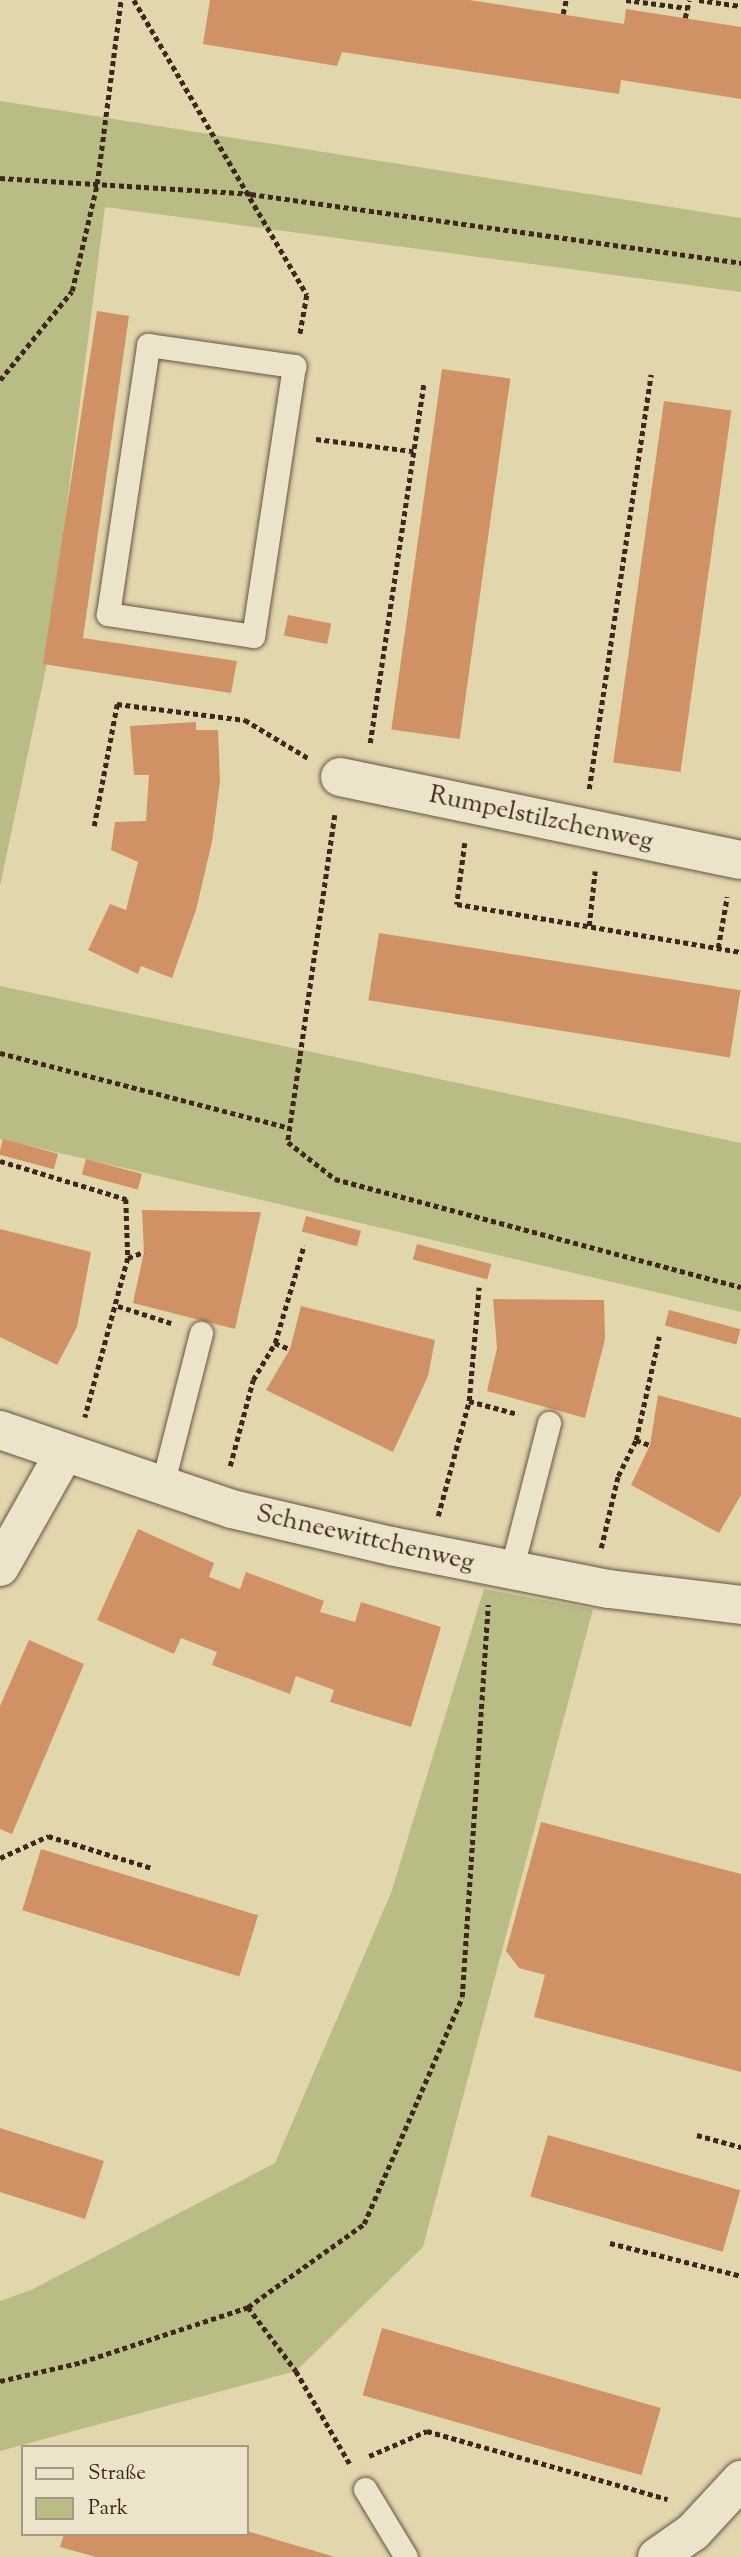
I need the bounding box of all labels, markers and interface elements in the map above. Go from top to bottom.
street label: Rumpelstilzchenweg [426,780,656,858]
street label: Schneewittchenweg [253,1499,477,1579]
legend [21,2445,248,2536]
text: Straße [88,2459,146,2489]
text: Park [88,2494,128,2524]

